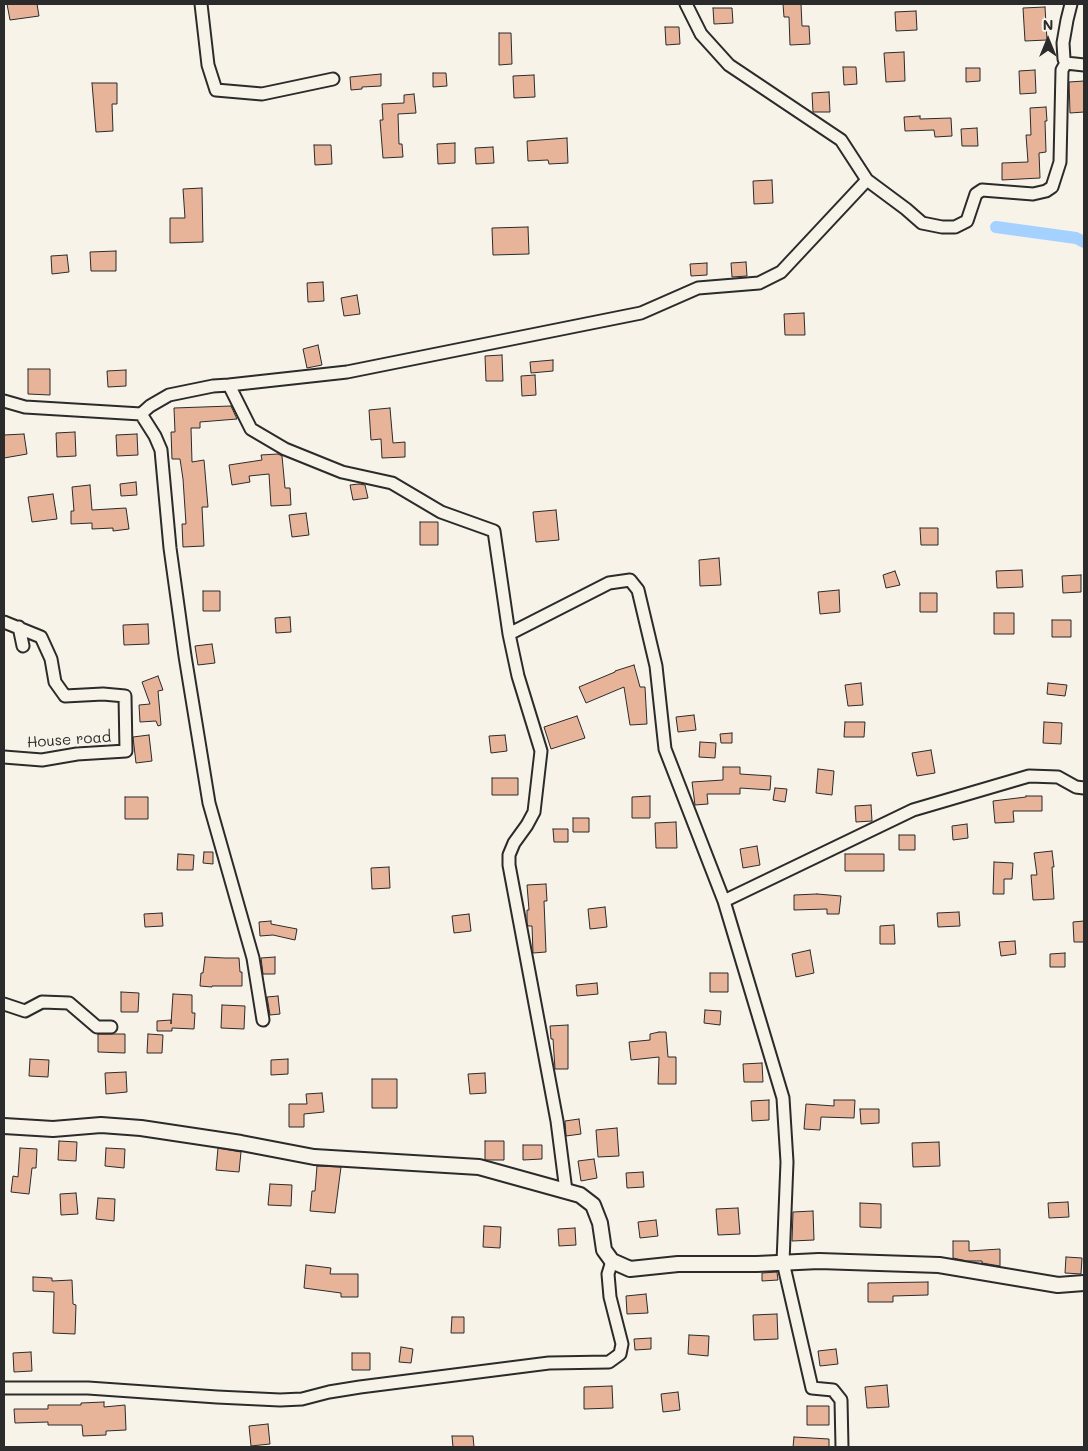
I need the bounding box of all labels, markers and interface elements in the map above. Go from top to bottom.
north arrow [1023,15,1073,65]
text: N [1043,15,1053,34]
street label: House road [26,728,112,752]

